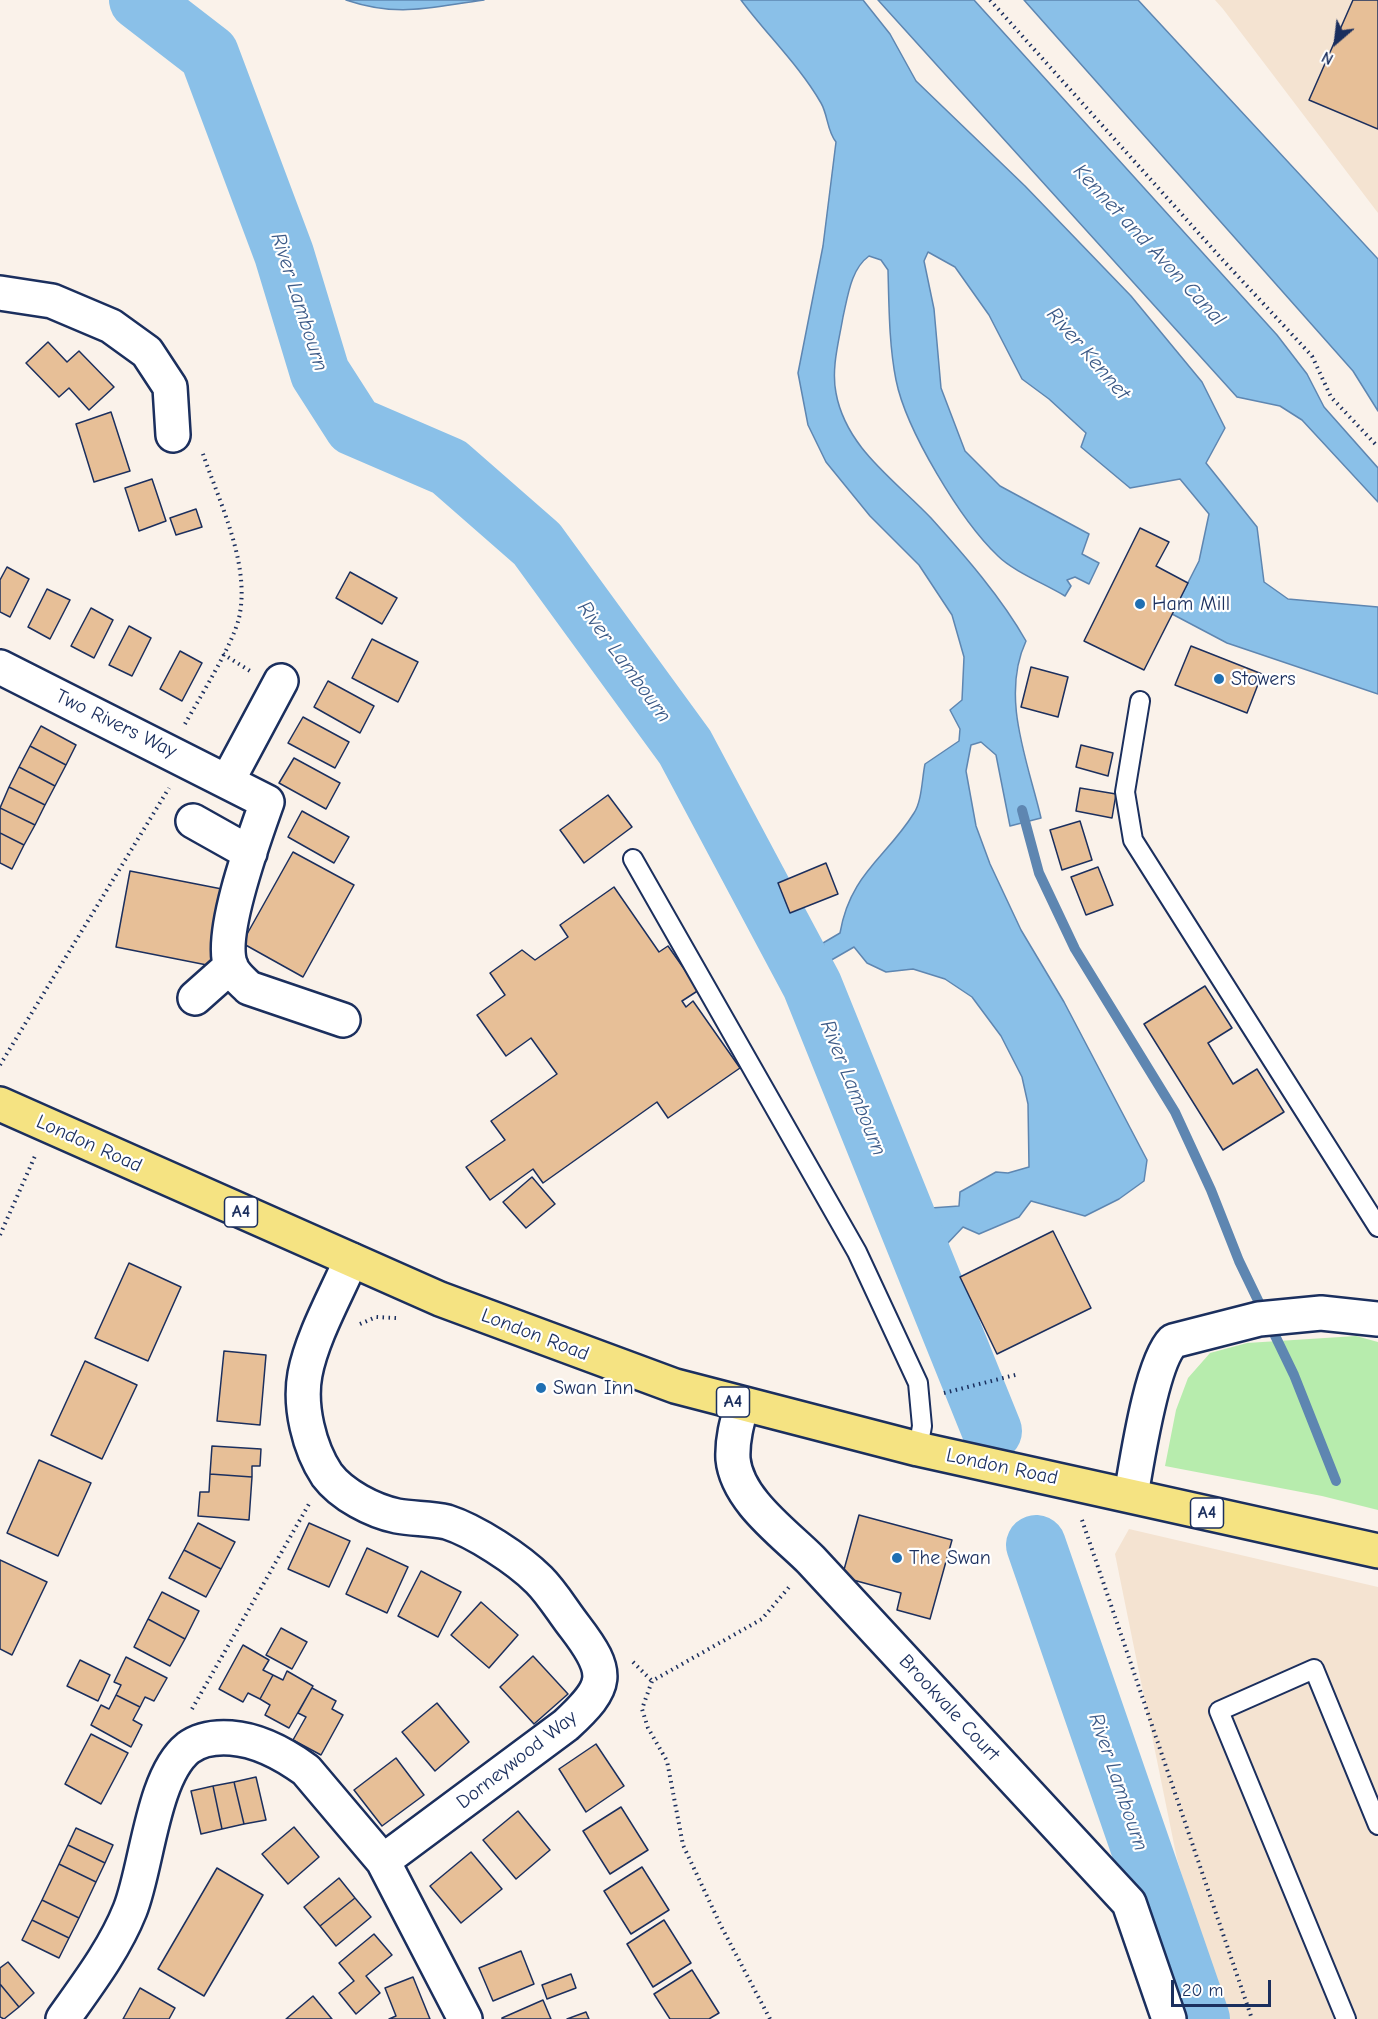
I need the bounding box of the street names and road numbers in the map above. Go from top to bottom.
street label: Two Rivers Way [51,684,181,764]
street label: London Road [32,1110,146,1178]
road number: A4 [224,1197,258,1227]
street label: London Road [478,1303,592,1367]
road number: A4 [716,1387,750,1417]
street label: London Road [944,1443,1060,1491]
road number: A4 [1190,1498,1224,1528]
street label: Brookvale Court [894,1650,1004,1766]
street label: Dorneywood Way [452,1705,582,1815]

